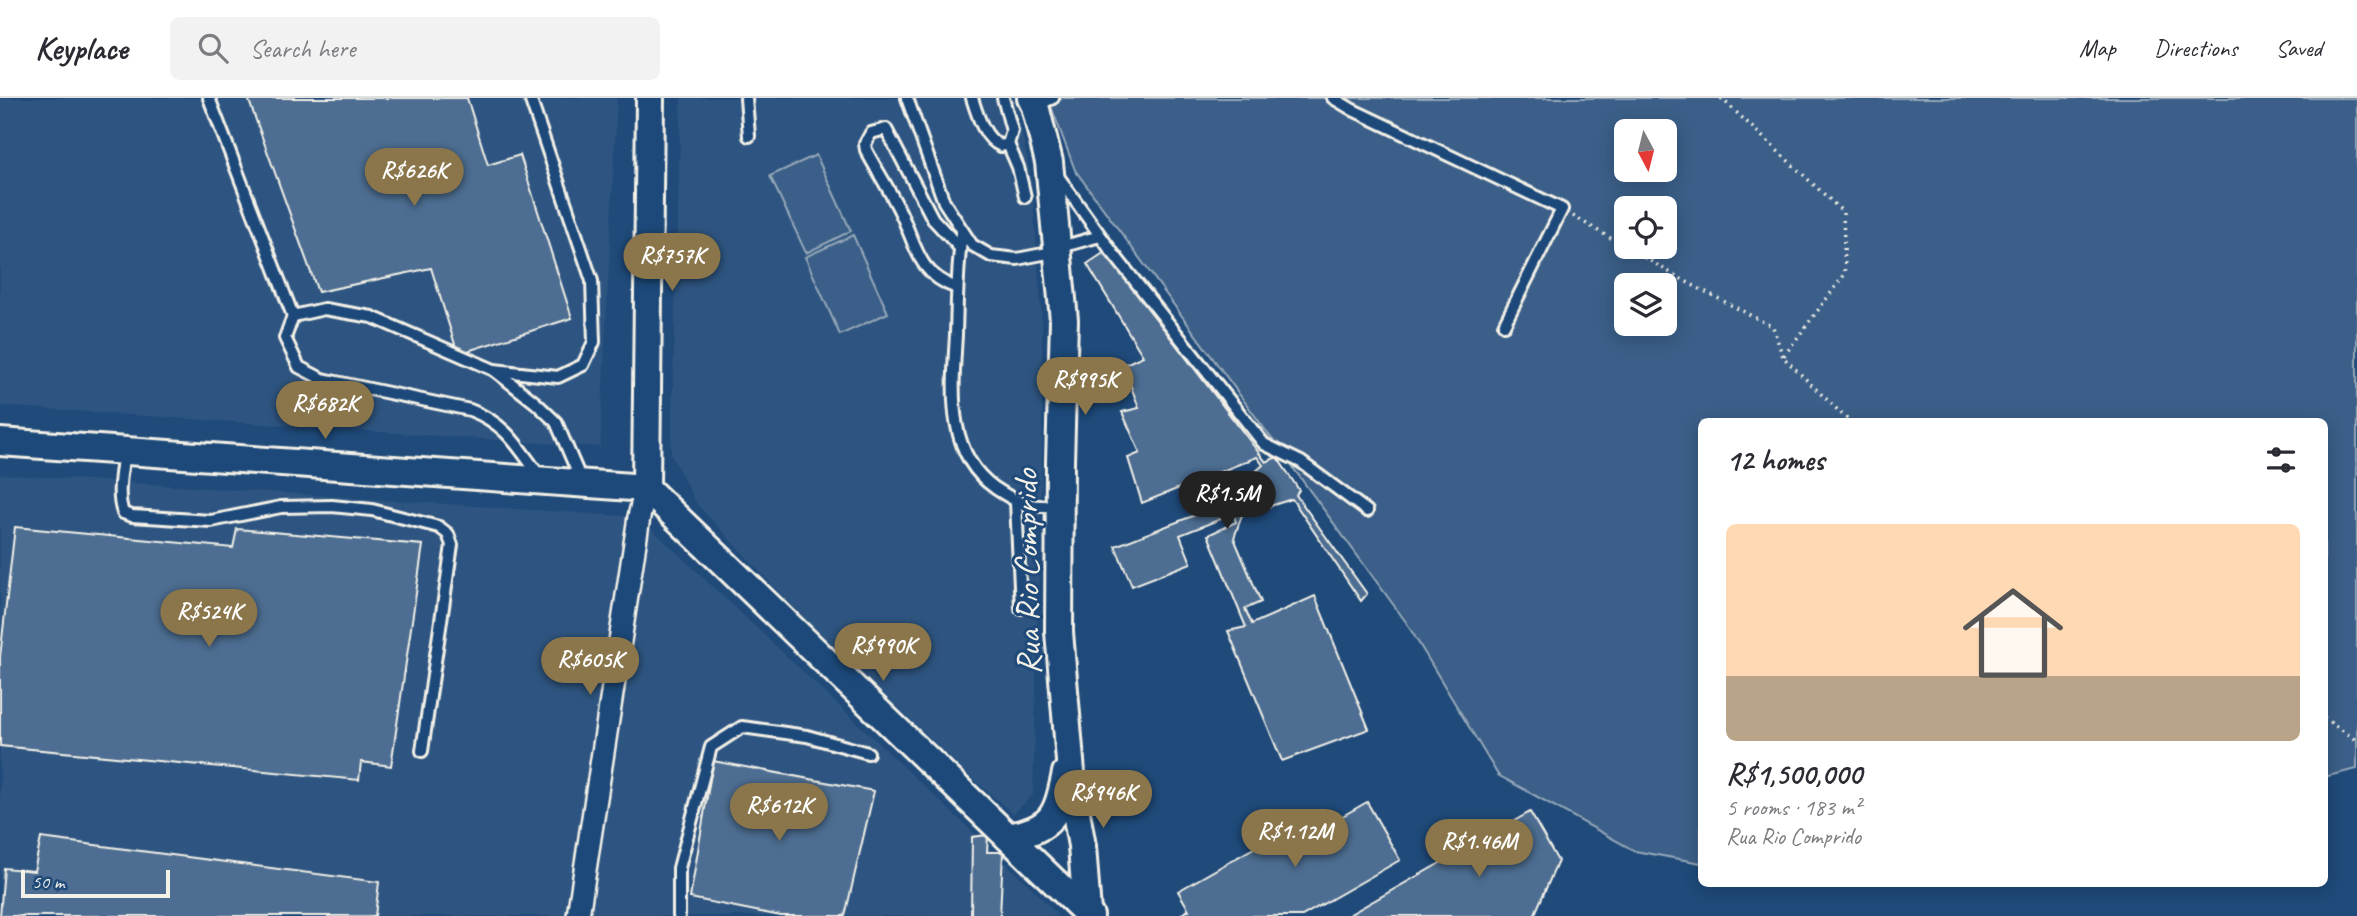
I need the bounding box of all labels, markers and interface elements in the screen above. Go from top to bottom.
search box [170,17,660,80]
text: Keyplace [35,27,128,69]
icon: search [194,29,232,67]
text: Search here [250,32,356,65]
text: Map [2079,33,2116,63]
text: Directions [2154,33,2237,63]
text: Saved [2275,33,2322,63]
north arrow [1614,119,1676,182]
map controls [1614,119,1677,336]
pin: R$626K [357,148,471,208]
text: R$626K [381,156,447,185]
button: locate [1614,196,1677,259]
pin: R$757K [615,234,729,293]
text: R$757K [639,241,705,270]
button: layers [1614,273,1677,336]
pin: R$995K [1028,358,1142,417]
text: R$995K [1053,365,1117,394]
pin: R$682K [268,382,382,441]
text: R$682K [292,389,358,418]
text: 12 homes [1726,441,1824,479]
icon: filters [2262,441,2300,479]
street label: Rua Rio Comprido [1003,467,1051,675]
pin: R$1.5M [1170,472,1284,531]
text: R$1.5M [1195,479,1259,508]
icon: home [1950,570,2076,696]
pin: R$524K [152,589,266,649]
text: R$524K [176,597,242,626]
pin: R$990K [826,624,940,683]
text: R$990K [850,631,916,660]
pin: R$605K [533,638,647,697]
text: R$605K [557,645,623,674]
text: R$1,500,000 [1726,755,1862,793]
pin: R$946K [1046,770,1160,830]
text: R$946K [1070,778,1136,807]
pin: R$612K [722,784,836,843]
text: R$612K [746,791,812,820]
text: 5 rooms · 183 m² [1726,793,1861,822]
pin: R$1.12M [1230,810,1360,869]
text: R$1.12M [1257,817,1333,846]
pin: R$1.46M [1414,820,1544,879]
text: Rua Rio Comprido [1726,822,1861,851]
text: R$1.46M [1441,827,1517,856]
scale bar [21,867,170,899]
text: 50 m [32,870,64,894]

